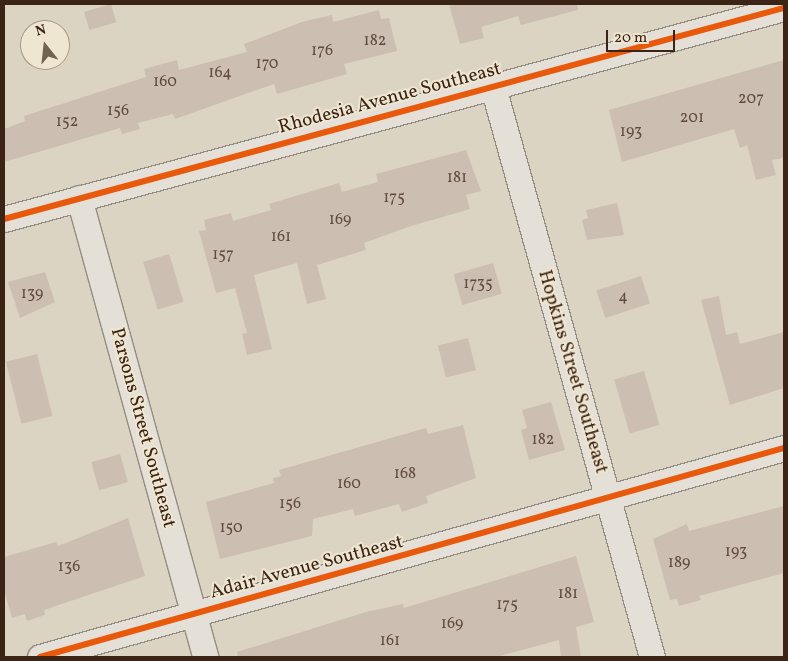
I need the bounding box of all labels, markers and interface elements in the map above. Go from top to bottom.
north arrow [20,20,70,70]
scale bar [608,20,677,52]
text: N [33,21,49,42]
text: 20 m [614,28,647,49]
house number: 182 [364,31,386,51]
house number: 176 [311,41,333,61]
house number: 170 [256,54,278,74]
street label: Rhodesia Avenue Southeast [276,58,504,140]
house number: 164 [208,63,232,83]
house number: 160 [153,72,177,92]
house number: 207 [738,89,764,109]
house number: 156 [107,101,129,121]
house number: 201 [680,108,704,128]
house number: 152 [56,112,78,132]
house number: 193 [620,122,642,142]
house number: 181 [447,168,467,188]
house number: 175 [383,188,405,208]
house number: 169 [329,210,351,230]
house number: 161 [271,227,291,247]
house number: 157 [212,245,234,265]
street label: Hopkins Street Southeast [532,268,612,476]
house number: 1735 [463,274,493,294]
house number: 139 [21,284,43,304]
house number: 4 [618,287,628,307]
street label: Parsons Street Southeast [104,325,180,531]
house number: 182 [532,430,554,450]
house number: 168 [394,464,416,484]
house number: 160 [337,474,361,494]
house number: 156 [279,494,301,514]
house number: 150 [219,518,243,538]
street label: Adair Avenue Southeast [208,531,406,605]
house number: 193 [725,542,747,562]
house number: 189 [668,553,690,573]
house number: 136 [58,557,80,577]
house number: 181 [558,584,578,604]
house number: 175 [496,595,518,615]
house number: 169 [441,614,463,634]
house number: 161 [380,631,400,651]

